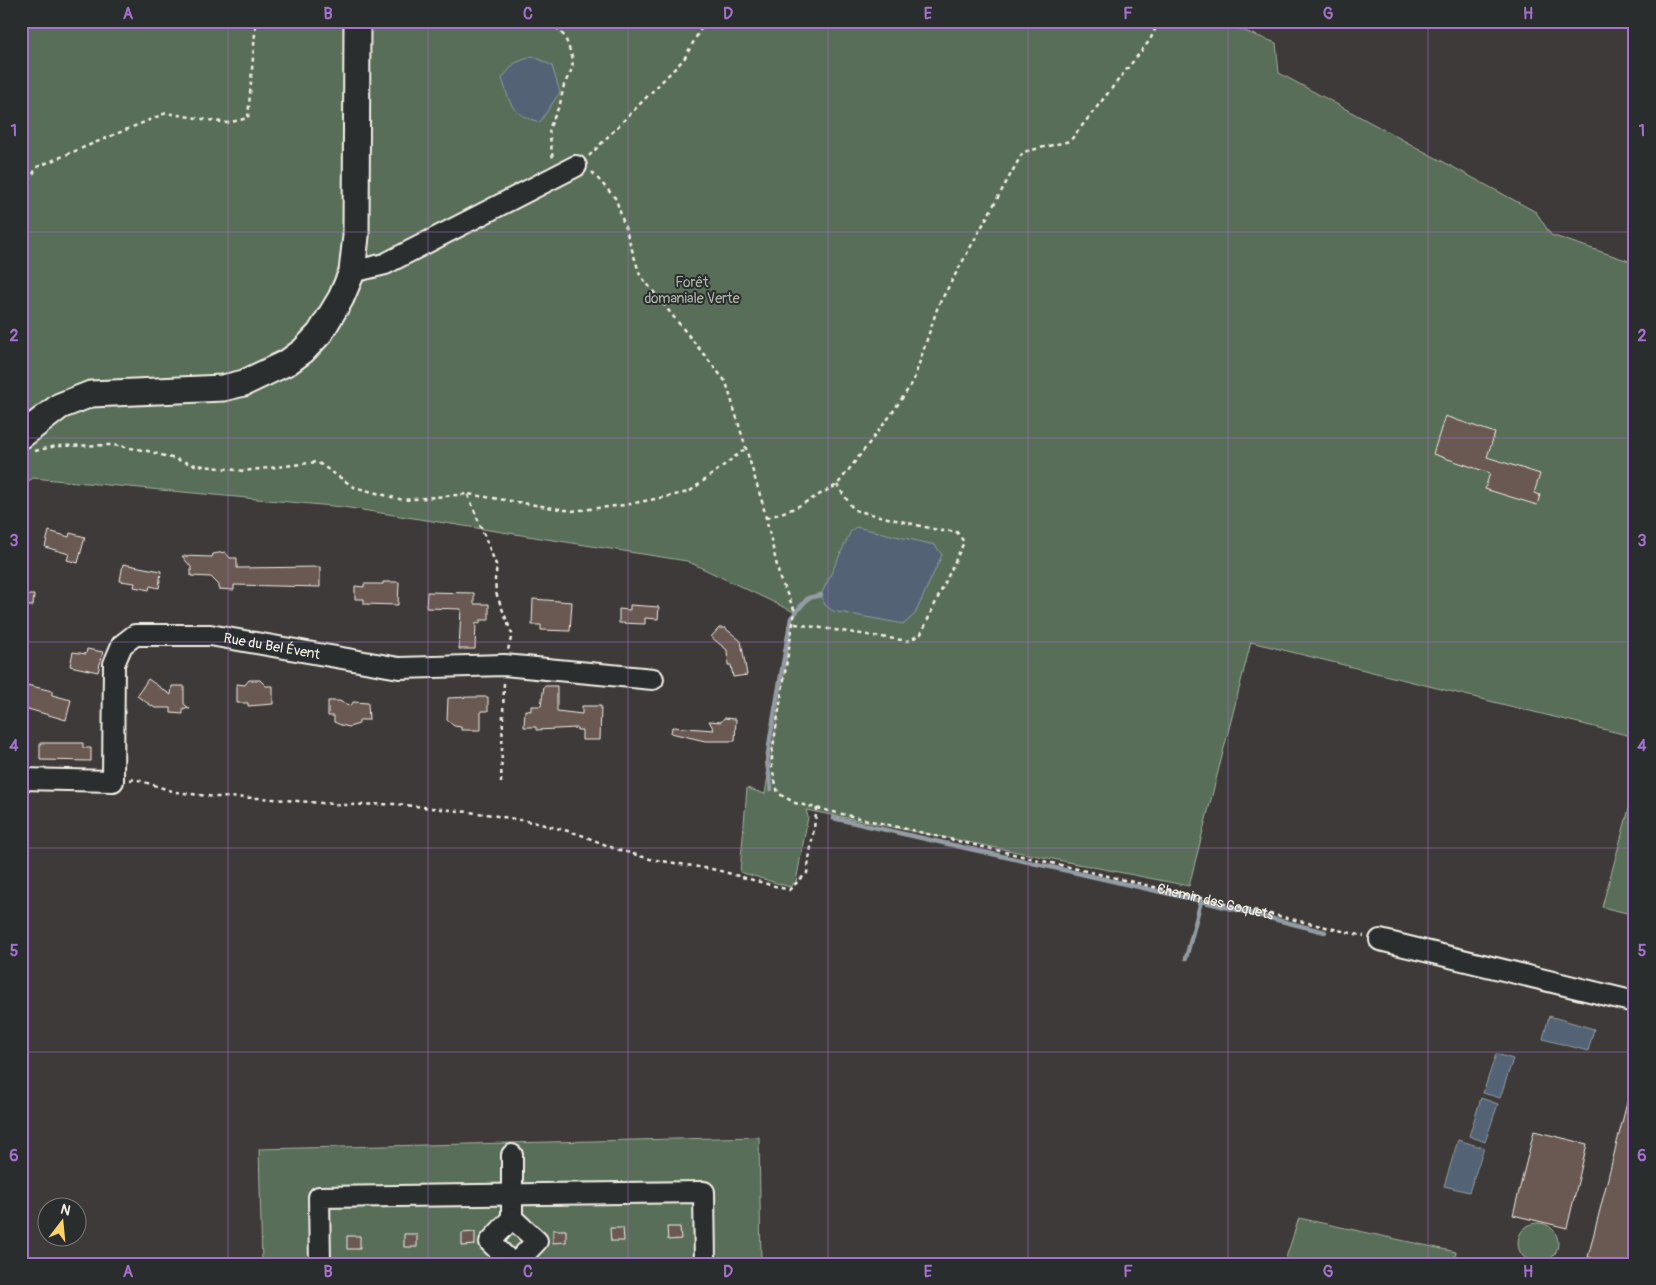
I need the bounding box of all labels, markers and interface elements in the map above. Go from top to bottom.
text: A [123,4,134,24]
text: B [323,4,333,24]
text: C [523,4,533,24]
text: D [723,4,733,24]
text: E [924,4,933,24]
text: F [1123,4,1133,24]
text: G [1323,4,1334,24]
text: H [1523,4,1533,24]
text: 1 [11,121,17,141]
text: 1 [1639,121,1645,141]
park label: Forêt domaniale Verte [644,274,740,307]
text: 2 [10,326,19,346]
text: 2 [1638,326,1647,346]
text: 3 [10,531,19,551]
text: 3 [1638,531,1647,551]
street label: Rue du Bel Évent [223,629,322,663]
text: 4 [9,736,19,756]
text: 4 [1637,736,1647,756]
street label: Chemin des Coquets [1155,879,1276,923]
text: 5 [10,941,19,961]
text: 5 [1638,941,1647,961]
text: 6 [9,1146,19,1166]
text: 6 [1637,1146,1647,1166]
north arrow [38,1198,88,1248]
text: N [59,1201,72,1219]
text: A [123,1262,134,1282]
text: B [323,1262,333,1282]
text: C [523,1262,533,1282]
text: D [723,1262,733,1282]
text: E [924,1262,933,1282]
text: F [1123,1262,1133,1282]
text: G [1323,1262,1334,1282]
text: H [1523,1262,1533,1282]

